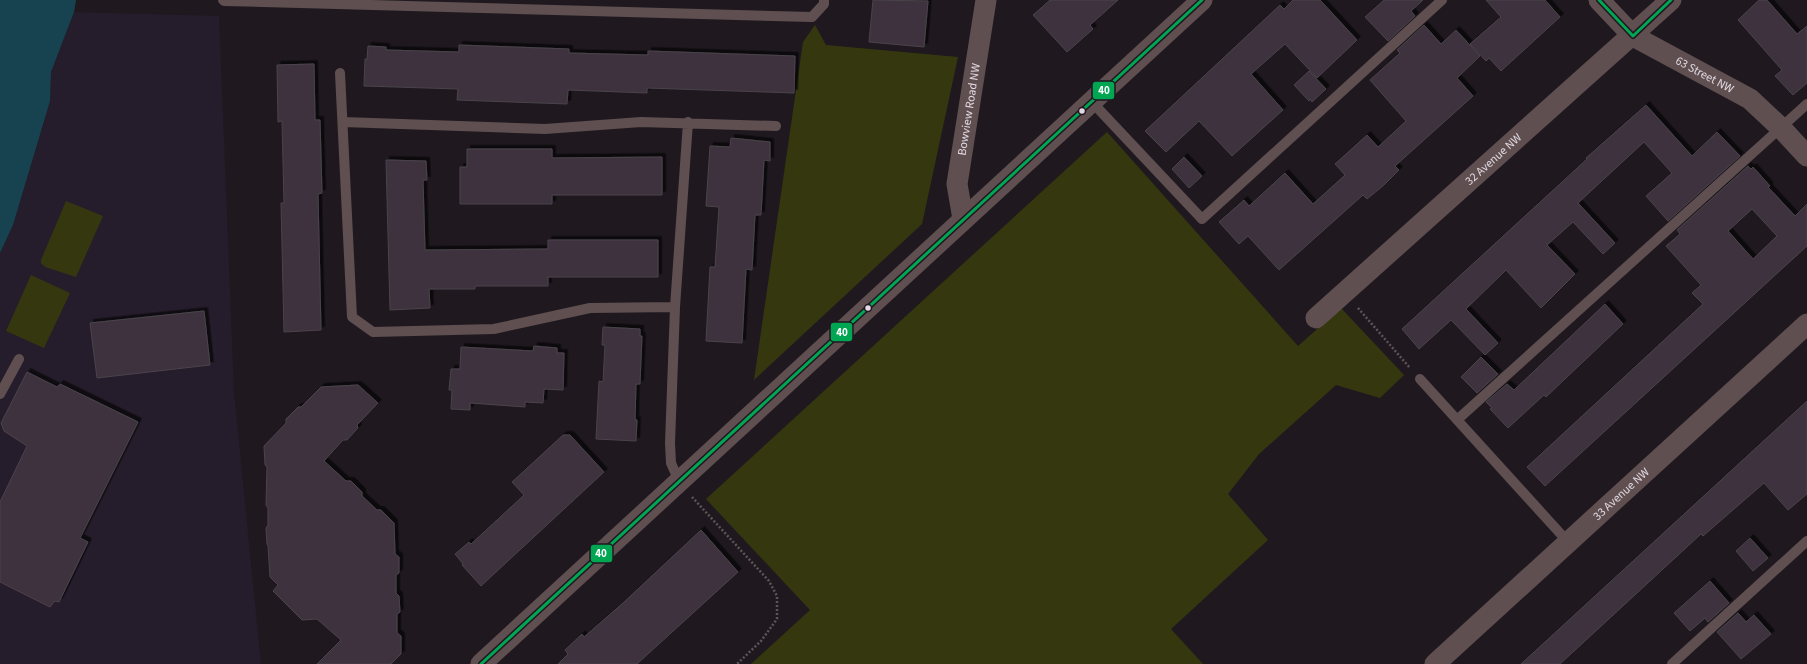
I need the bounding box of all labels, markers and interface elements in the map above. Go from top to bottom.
street label: 63 Street NW [1673,52,1737,98]
street label: Bowview Road NW [953,62,984,157]
line badge: 40 [1092,81,1115,100]
text: 40 [1098,83,1110,98]
unlabelled marker [1077,106,1087,116]
street label: 32 Avenue NW [1461,129,1526,189]
unlabelled marker [863,303,873,313]
line badge: 40 [830,322,853,342]
text: 40 [836,325,848,340]
street label: 33 Avenue NW [1589,463,1653,524]
line badge: 40 [590,544,613,563]
text: 40 [595,546,607,561]

